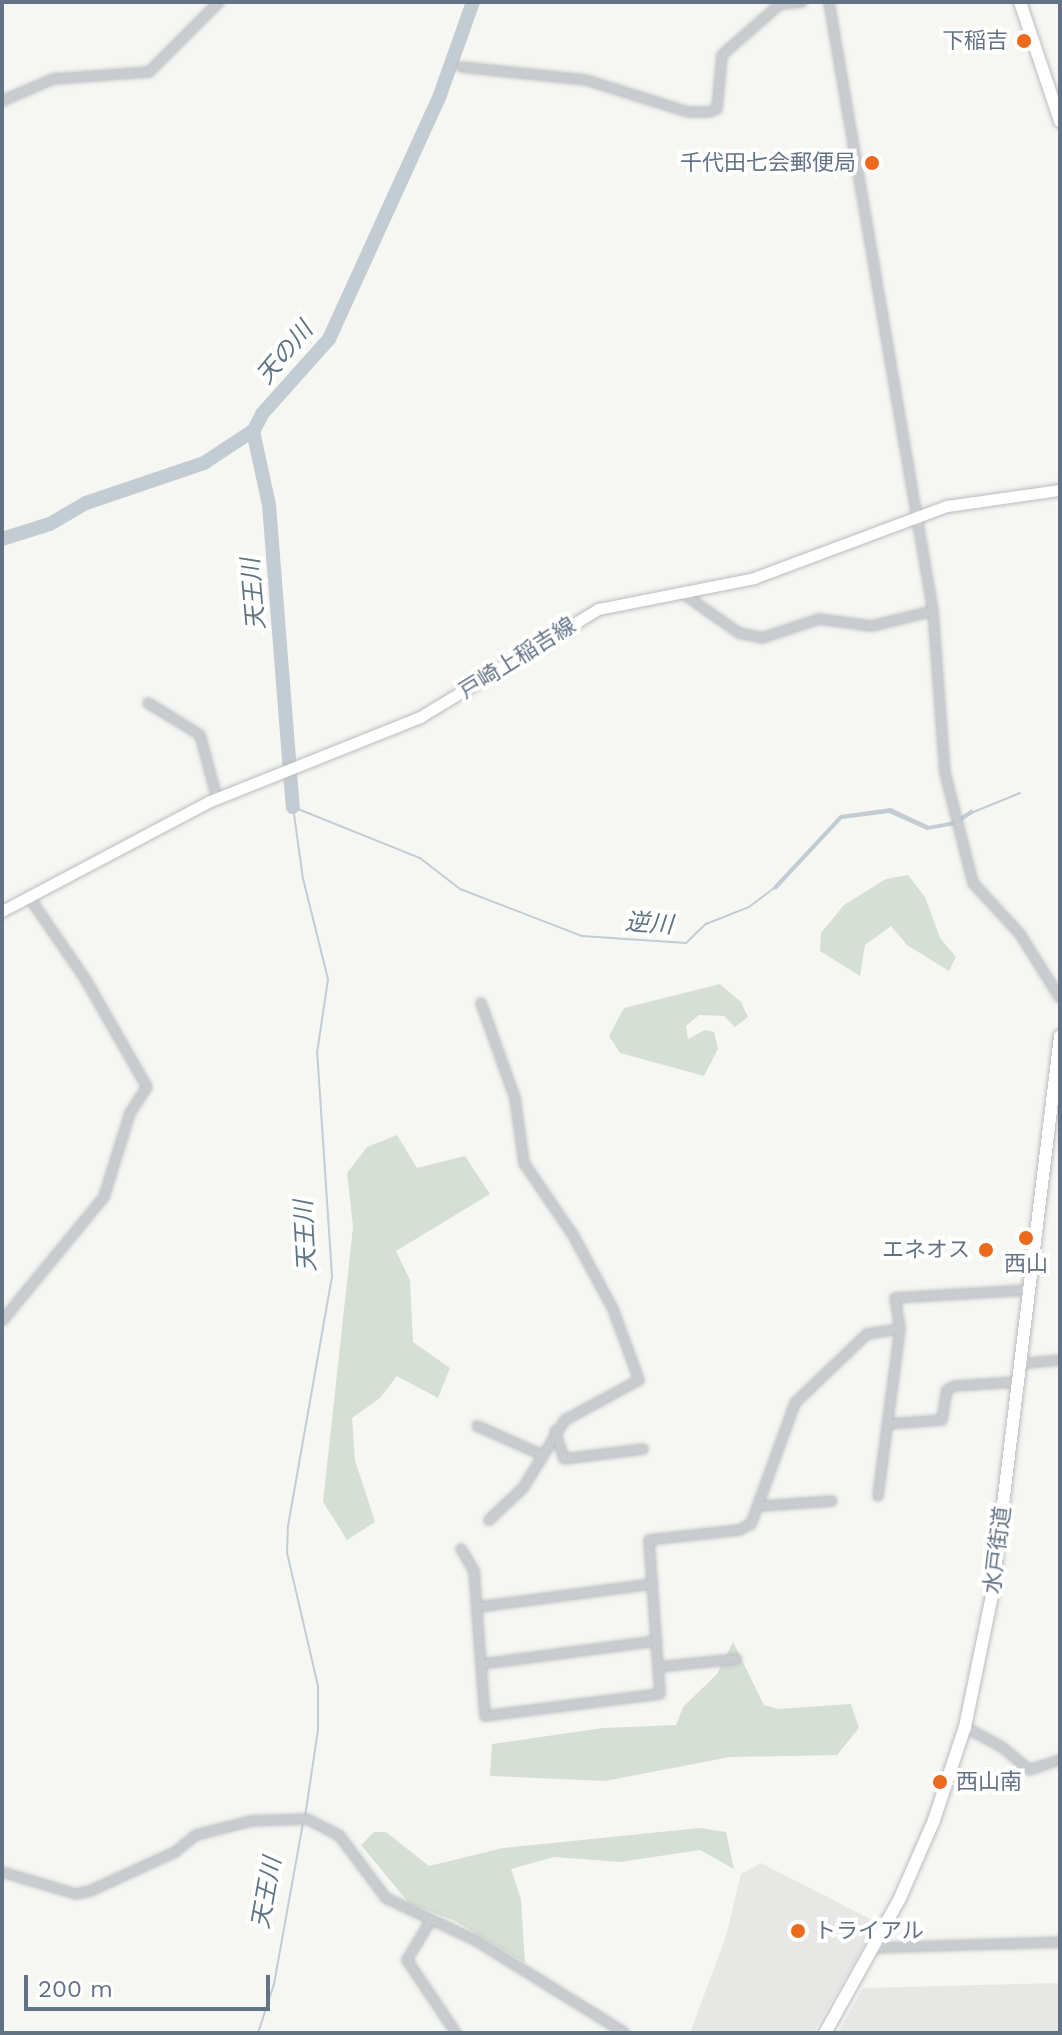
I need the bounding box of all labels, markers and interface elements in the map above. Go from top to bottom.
place label: 下稲吉 [942,28,1008,54]
marker: 下稲吉 [1015,32,1033,50]
place label: 千代田七会郵便局 [680,150,856,176]
marker: 千代田七会郵便局 [863,154,881,172]
water label: 天の川 [251,316,319,390]
water label: 天王川 [237,557,271,631]
street label: 戸崎上稲吉線 [454,612,580,704]
water label: 逆川 [624,908,674,940]
water label: 天王川 [290,1199,322,1273]
marker: 西山 [1017,1229,1035,1247]
place label: エネオス [882,1237,970,1263]
marker: エネオス [977,1241,995,1259]
place label: 西山 [1004,1251,1048,1277]
street label: 水戸街道 [979,1505,1015,1595]
place label: 西山南 [956,1769,1022,1795]
marker: 西山南 [931,1773,949,1791]
water label: 天王川 [247,1855,287,1931]
place label: トライアル [814,1918,924,1944]
marker: トライアル [789,1922,807,1940]
scale bar [28,1959,274,2009]
text: 200 m [38,1975,113,2003]

